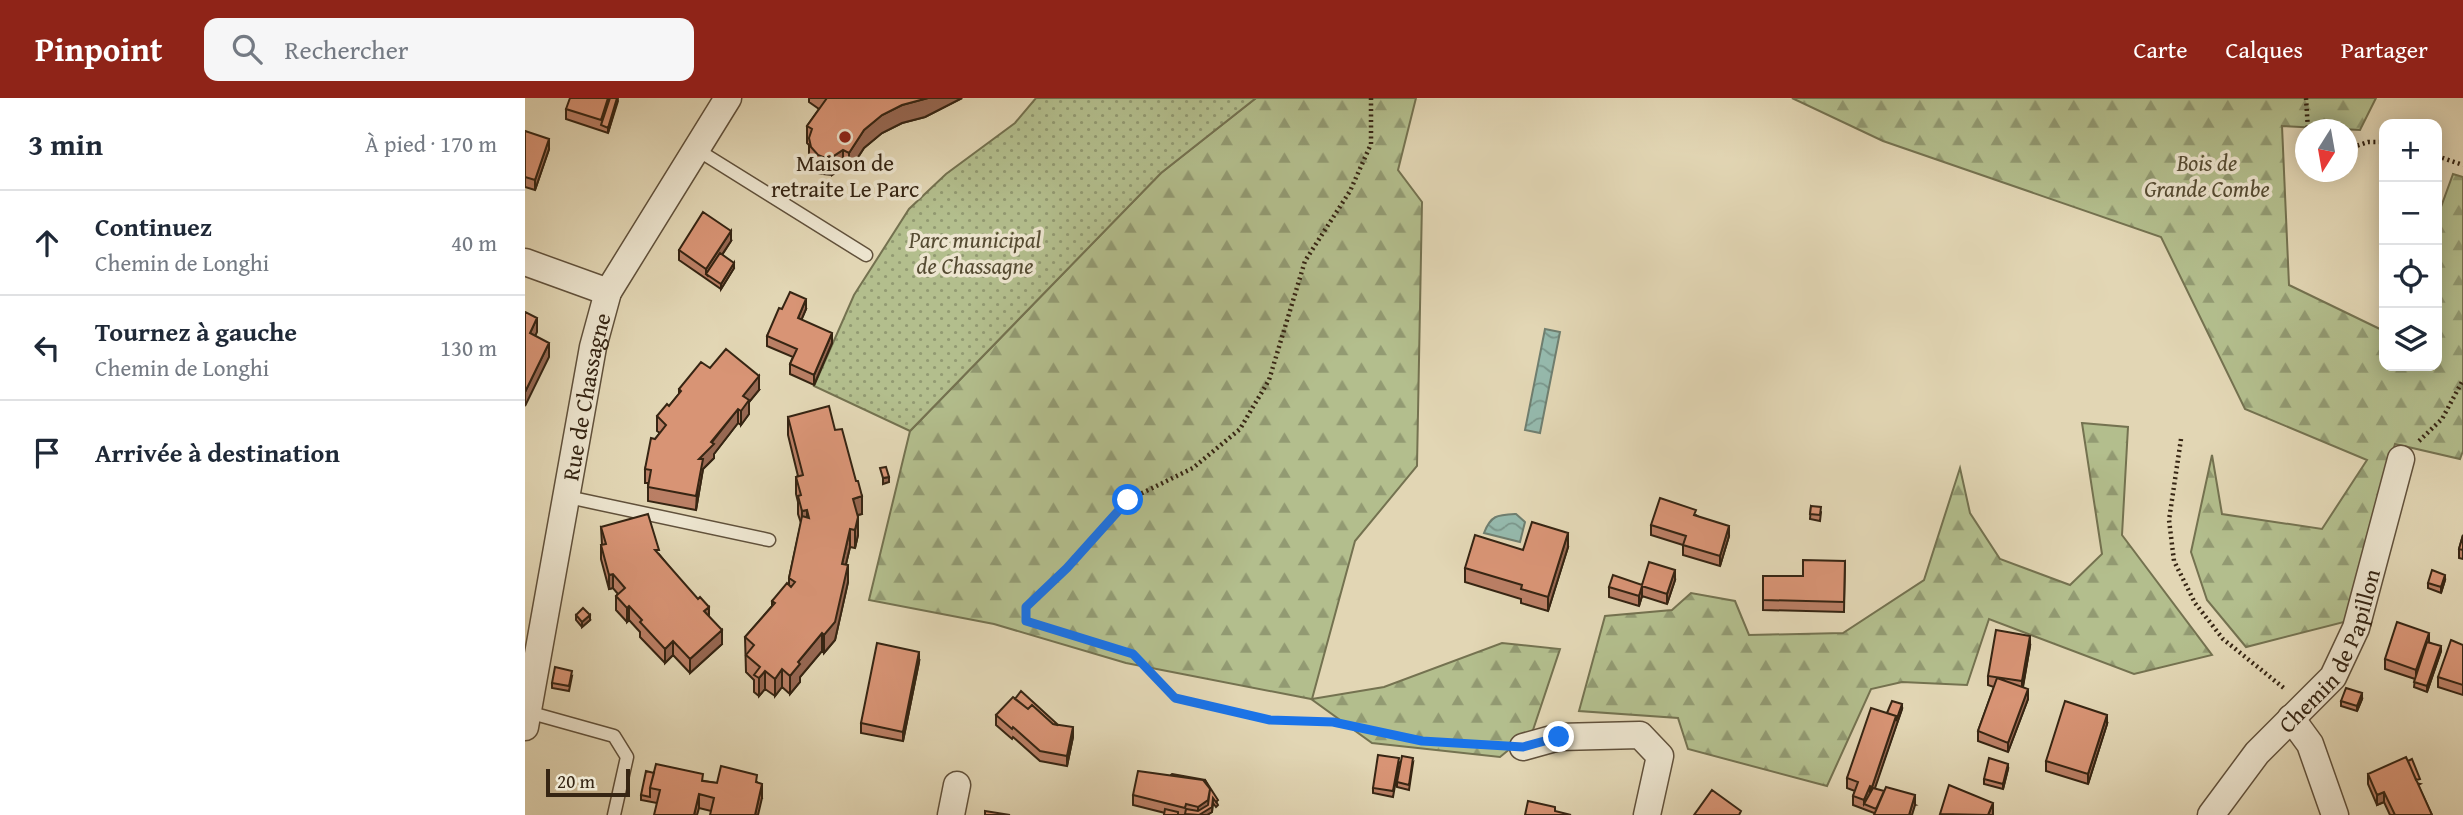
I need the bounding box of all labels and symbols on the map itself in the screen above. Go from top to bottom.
north arrow [2295,119,2358,182]
marker: Maison de retraite Le Parc [837,129,853,145]
place label: Maison de retraite Le Parc [771,146,919,205]
park label: Bois de Grande Combe [2144,146,2270,205]
park label: Parc municipal de Chassagne [908,223,1042,282]
street label: Rue de Chassagne [553,309,618,483]
route start [1112,484,1143,515]
street label: Chemin de Papillon [2270,565,2388,740]
route end [1543,721,1574,752]
scale bar [546,766,630,798]

